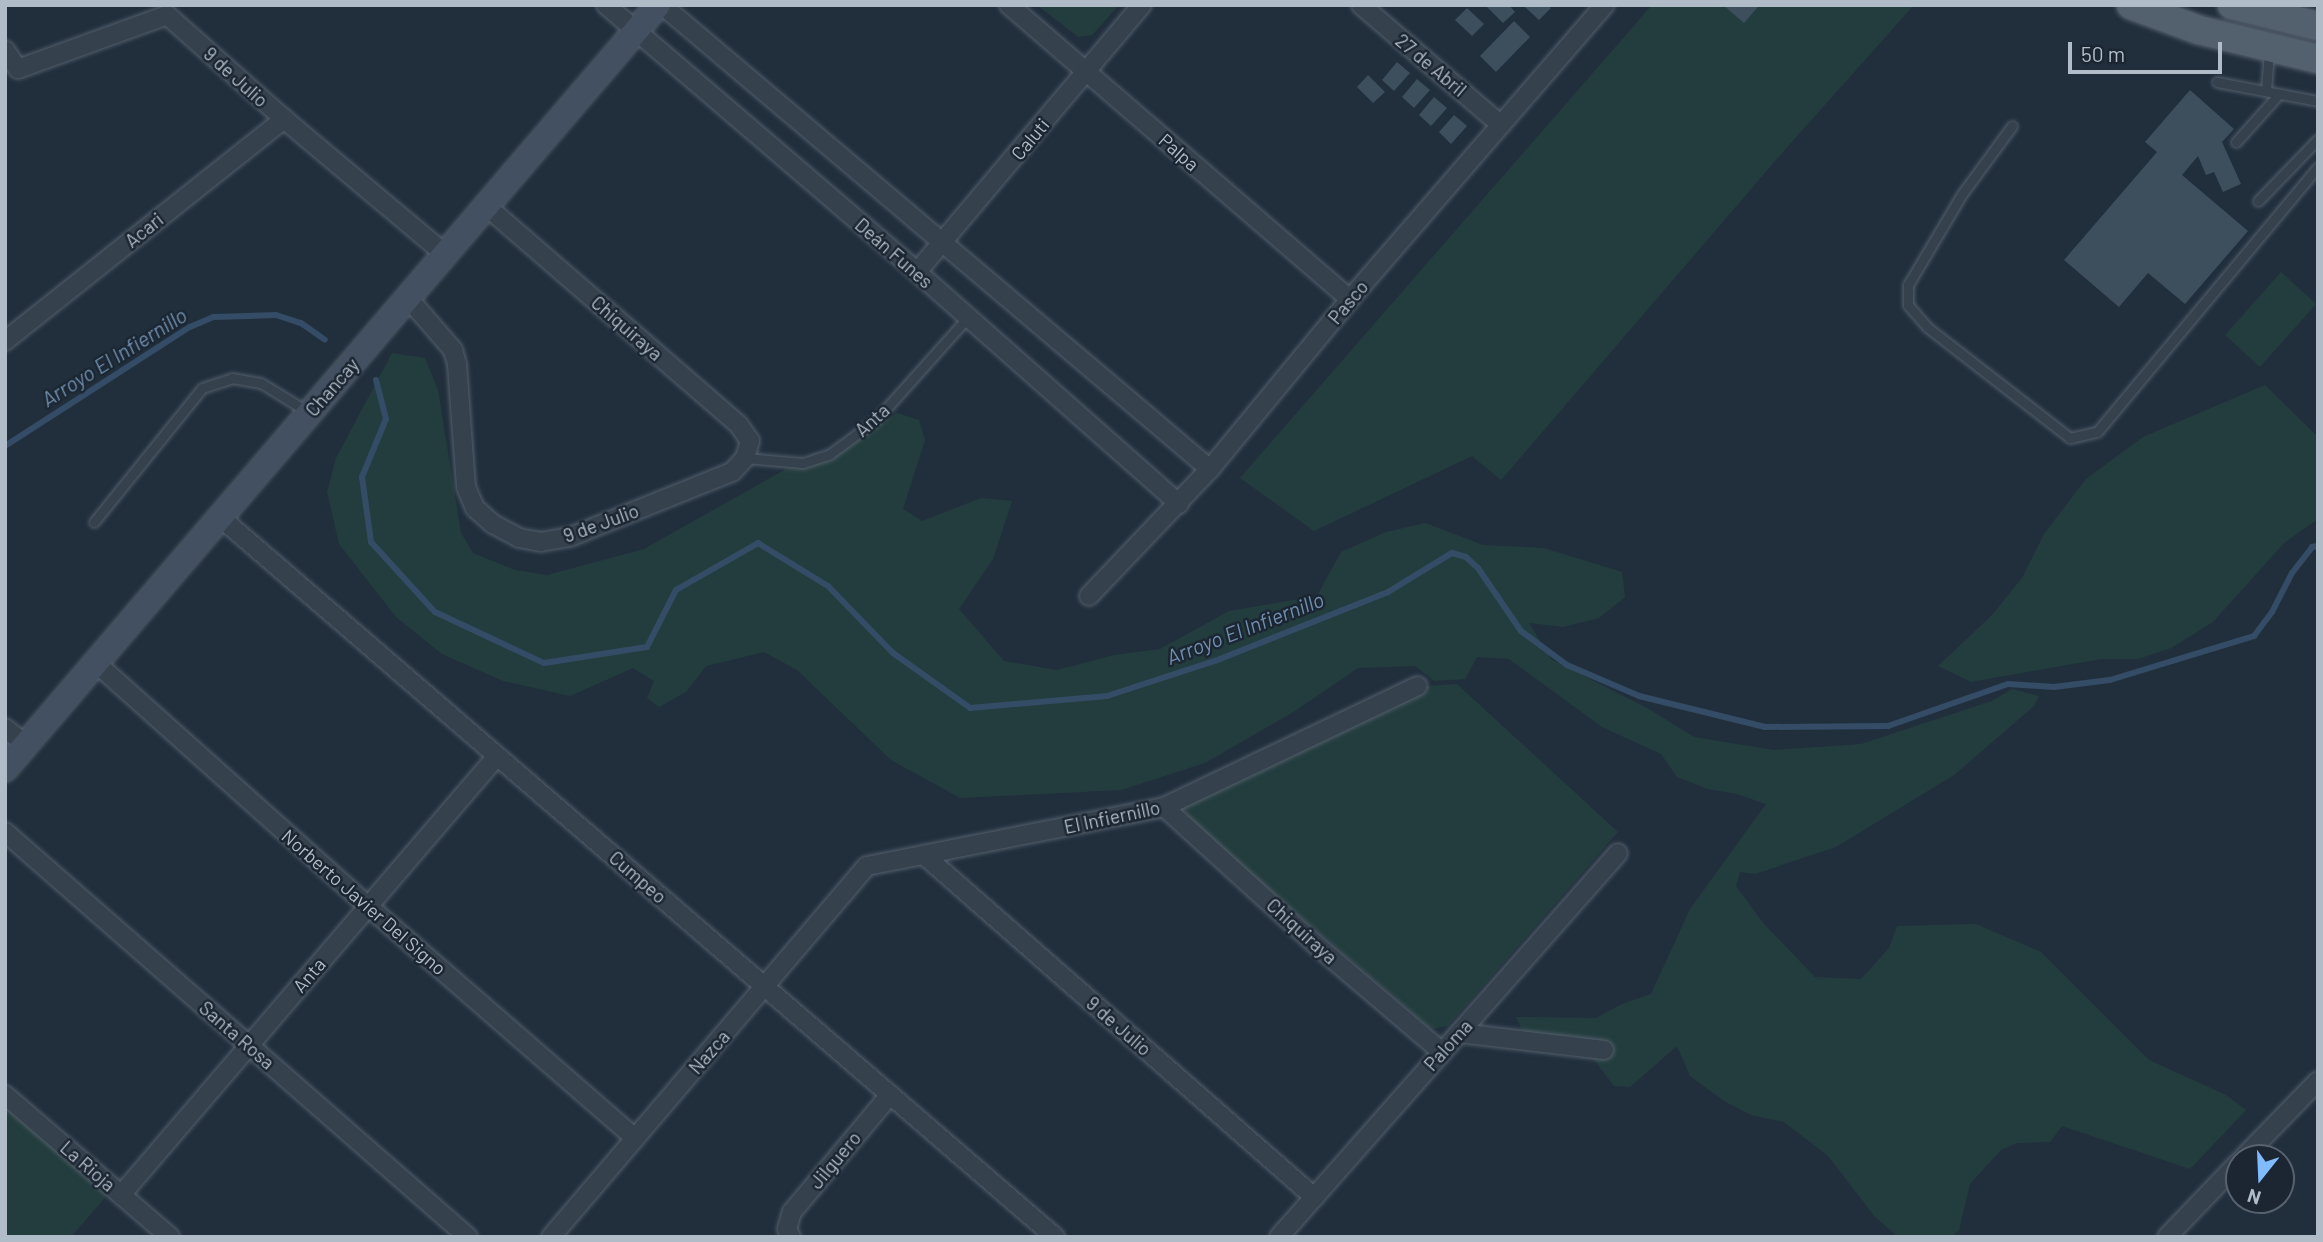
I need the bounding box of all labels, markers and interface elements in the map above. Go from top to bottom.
scale bar [2071,28,2225,72]
street label: 27 de Abril [1391,29,1471,101]
text: 50 m [2081,41,2125,66]
street label: 9 de Julio [199,42,273,112]
street label: Caluti [1006,114,1054,164]
street label: Palpa [1154,128,1204,176]
street label: Acari [120,208,168,252]
street label: Deán Funes [851,213,937,293]
street label: Pasco [1323,275,1373,329]
street label: Chiquiraya [587,291,667,365]
water label: Arroyo El Infiernillo [37,302,191,412]
street label: Chancay [300,353,364,421]
street label: Anta [850,399,894,441]
street label: 9 de Julio [560,499,642,547]
water label: Arroyo El Infiernillo [1163,586,1327,670]
street label: El Infiernillo [1062,796,1162,838]
street label: Norberto Javier Del Signo [277,824,451,980]
street label: Cumpeo [605,846,671,908]
street label: Chiquiraya [1262,893,1342,969]
street label: Anta [288,953,330,997]
street label: 9 de Julio [1082,992,1156,1060]
street label: Santa Rosa [195,996,279,1074]
street label: Paloma [1419,1015,1477,1075]
street label: Nazca [684,1025,734,1079]
street label: Jilguero [804,1127,866,1193]
street label: La Rioja [56,1136,120,1196]
north arrow [2225,1144,2295,1214]
text: N [2244,1185,2264,1210]

